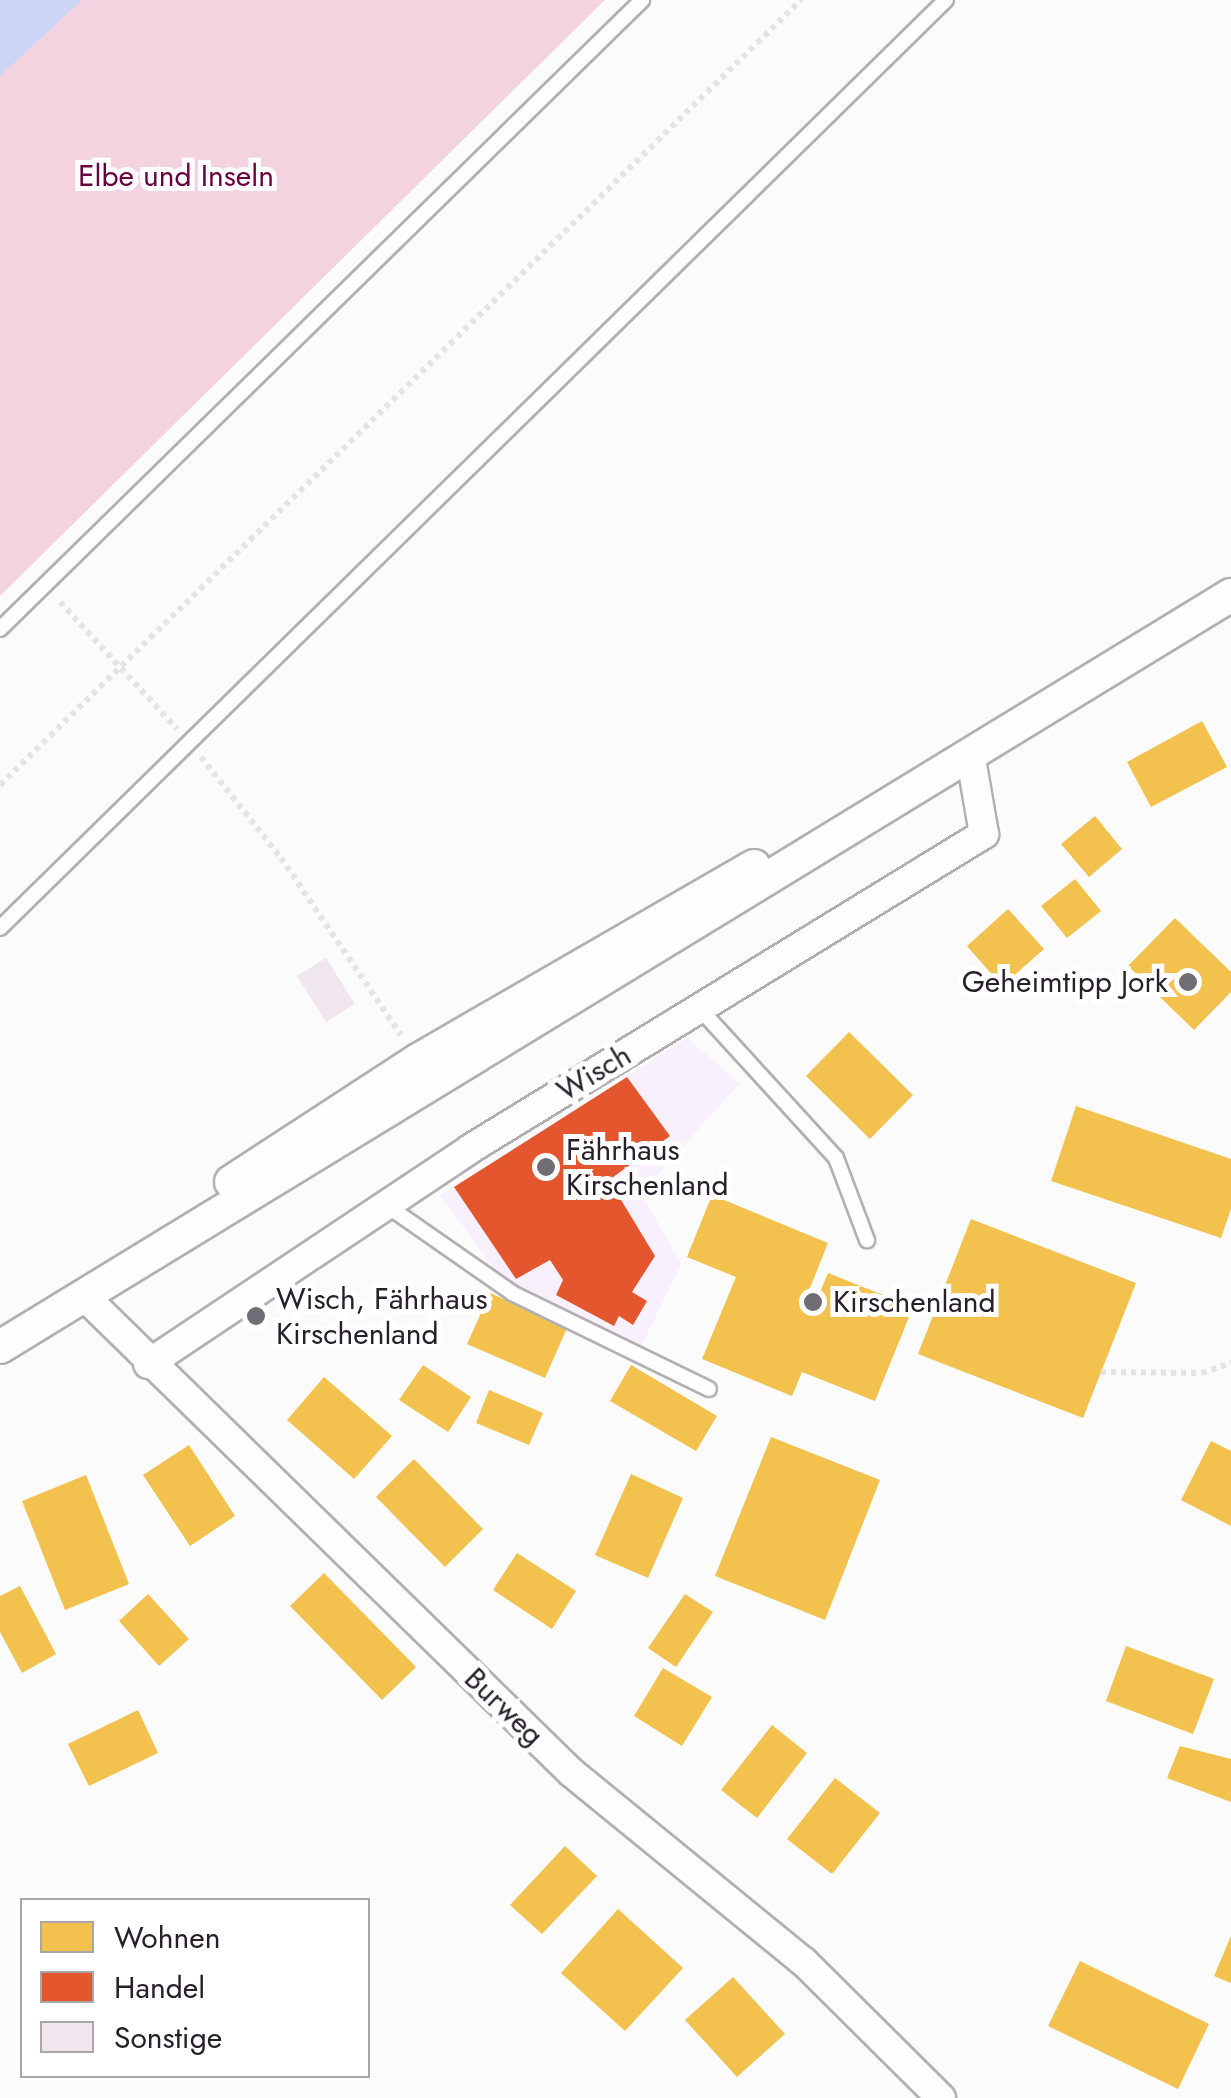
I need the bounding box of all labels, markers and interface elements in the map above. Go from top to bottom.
park label: Elbe und Inseln [78,158,274,194]
place label: Geheimtipp Jork [962,964,1168,1000]
marker: Geheimtipp Jork [1177,971,1199,993]
street label: Wisch [551,1037,637,1109]
place label: Fährhaus Kirschenland [566,1132,729,1202]
marker: Fährhaus Kirschenland [535,1156,557,1178]
place label: Wisch, Fährhaus Kirschenland [276,1281,488,1352]
place label: Kirschenland [833,1284,996,1320]
marker: Kirschenland [802,1291,824,1313]
marker: Wisch, Fährhaus Kirschenland [245,1305,267,1327]
street label: Burweg [457,1661,551,1753]
legend [20,1898,370,2078]
text: Wohnen [114,1916,220,1959]
text: Handel [114,1966,205,2009]
text: Sonstige [114,2016,222,2059]

